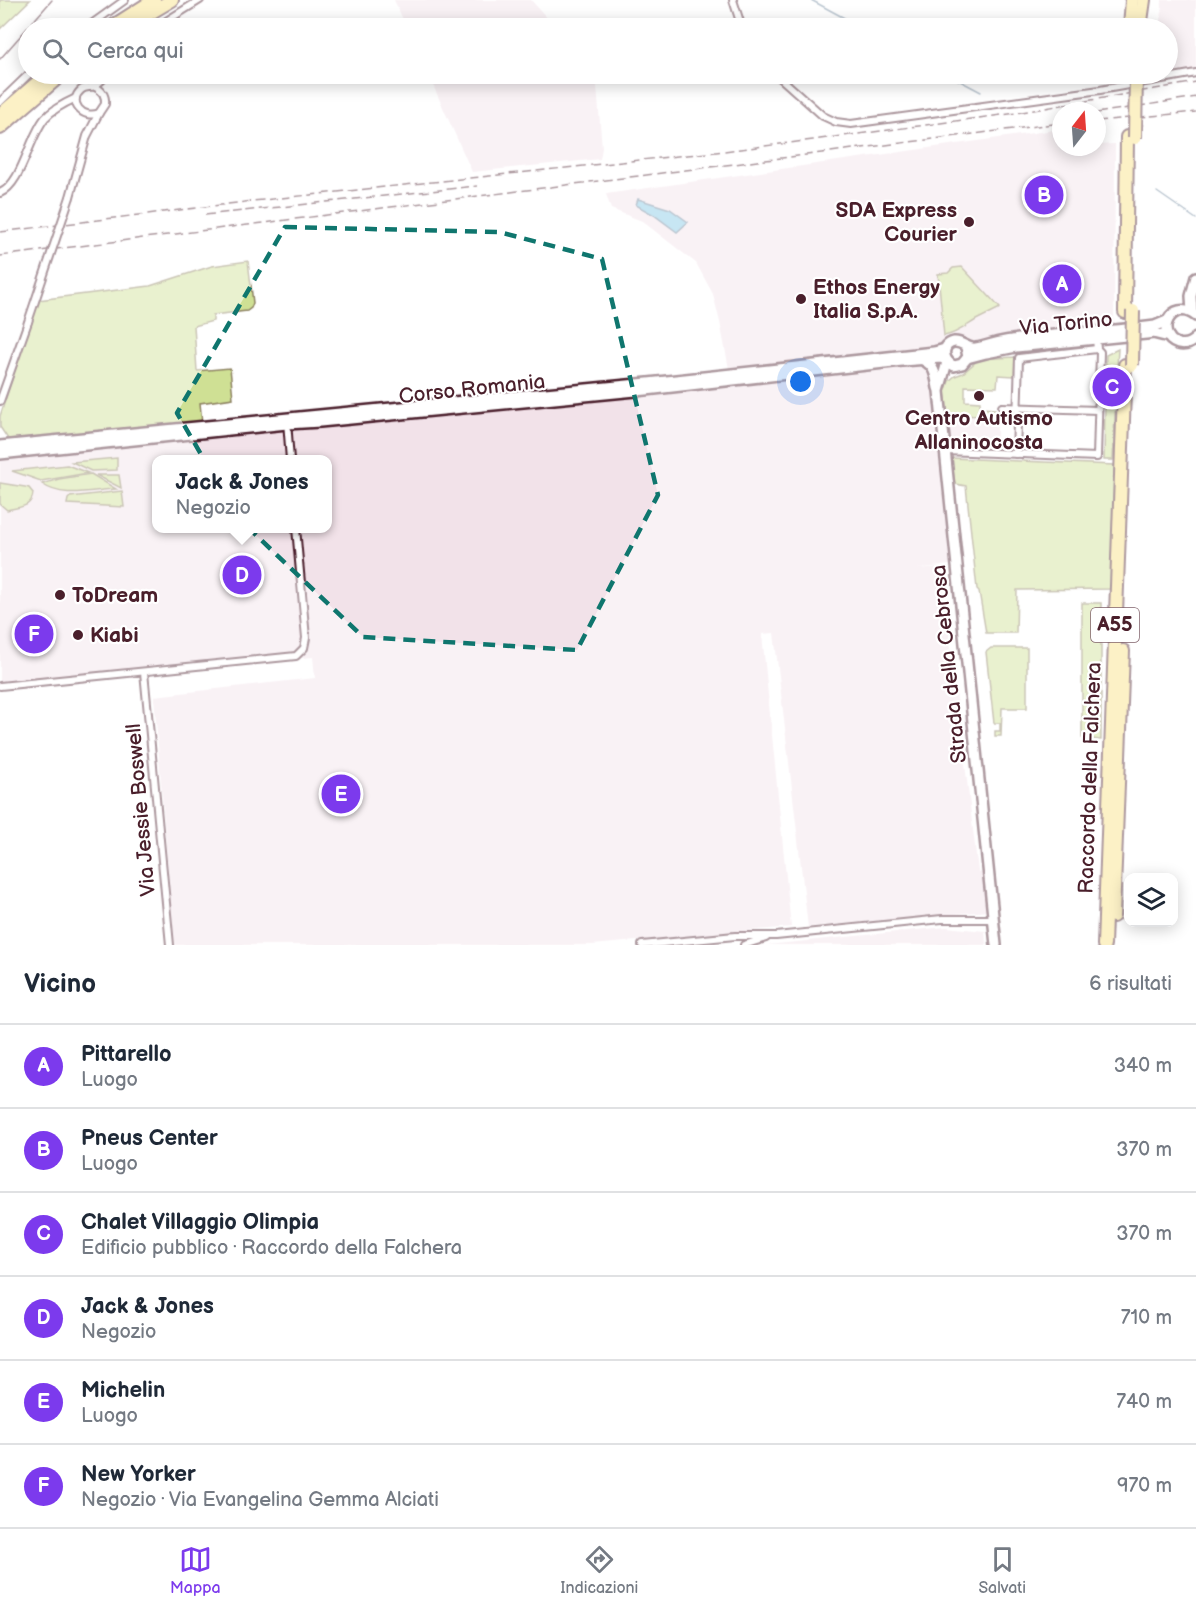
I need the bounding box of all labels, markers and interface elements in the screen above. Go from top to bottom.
search box [18,18,1178,84]
icon: search [39,35,72,68]
text: Cerca qui [87,38,184,65]
north arrow [1052,102,1106,156]
pin: B [1024,172,1064,218]
place label: SDA Express Courier [836,198,958,247]
marker: SDA Express Courier [962,215,976,229]
pin: A [1042,262,1082,306]
place label: Ethos Energy Italia S.p.A. [813,275,940,324]
marker: Ethos Energy Italia S.p.A. [794,292,808,306]
street label: Via Torino [1018,307,1114,341]
pin: C [1092,364,1132,410]
your location [786,367,815,396]
street label: Corso Romania [397,369,547,409]
marker: Centro Autismo Allaninocosta [972,389,986,403]
place label: Centro Autismo Allaninocosta [905,406,1053,455]
popup [152,455,332,533]
text: Jack & Jones [176,469,308,496]
text: Negozio [176,496,251,520]
pin: D [222,552,262,598]
street label: Strada della Cebrosa [926,563,972,765]
place label: ToDream [72,583,158,608]
marker: ToDream [53,588,67,602]
road number: A55 [1091,608,1139,642]
pin: F [15,612,54,656]
place label: Kiabi [90,623,139,648]
marker: Kiabi [71,628,85,642]
street label: Raccordo della Falchera [1073,662,1107,894]
street label: Via Jessie Boswell [121,722,161,898]
pin: E [322,772,360,816]
map controls [1124,873,1178,927]
button: layers [1124,873,1178,927]
text: Vicino [24,969,96,1000]
text: 6 risultati [1089,972,1172,996]
text: Pittarello [81,1041,172,1068]
text: A [37,1054,50,1078]
text: 340 m [1114,1054,1172,1078]
text: Luogo [81,1068,138,1092]
text: Pneus Center [81,1125,218,1152]
text: B [36,1138,51,1162]
text: 370 m [1116,1138,1172,1162]
text: Luogo [81,1152,138,1176]
text: Chalet Villaggio Olimpia [81,1209,319,1236]
text: C [36,1222,51,1246]
text: 370 m [1116,1222,1172,1246]
text: Edificio pubblico · Raccordo della Falchera [81,1236,462,1260]
text: Jack & Jones [81,1293,214,1320]
text: D [37,1306,50,1330]
text: 710 m [1121,1306,1172,1330]
text: Negozio [81,1320,156,1344]
text: Michelin [81,1377,165,1404]
text: E [37,1390,50,1414]
text: 740 m [1116,1390,1172,1414]
text: Luogo [81,1404,138,1428]
text: New Yorker [81,1461,196,1488]
text: F [37,1474,50,1498]
text: 970 m [1117,1474,1172,1498]
text: Negozio · Via Evangelina Gemma Alciati [81,1488,439,1512]
tab: Mappa [170,1543,221,1598]
tab: Indicazioni [561,1543,638,1598]
tab: Salvati [978,1543,1026,1598]

